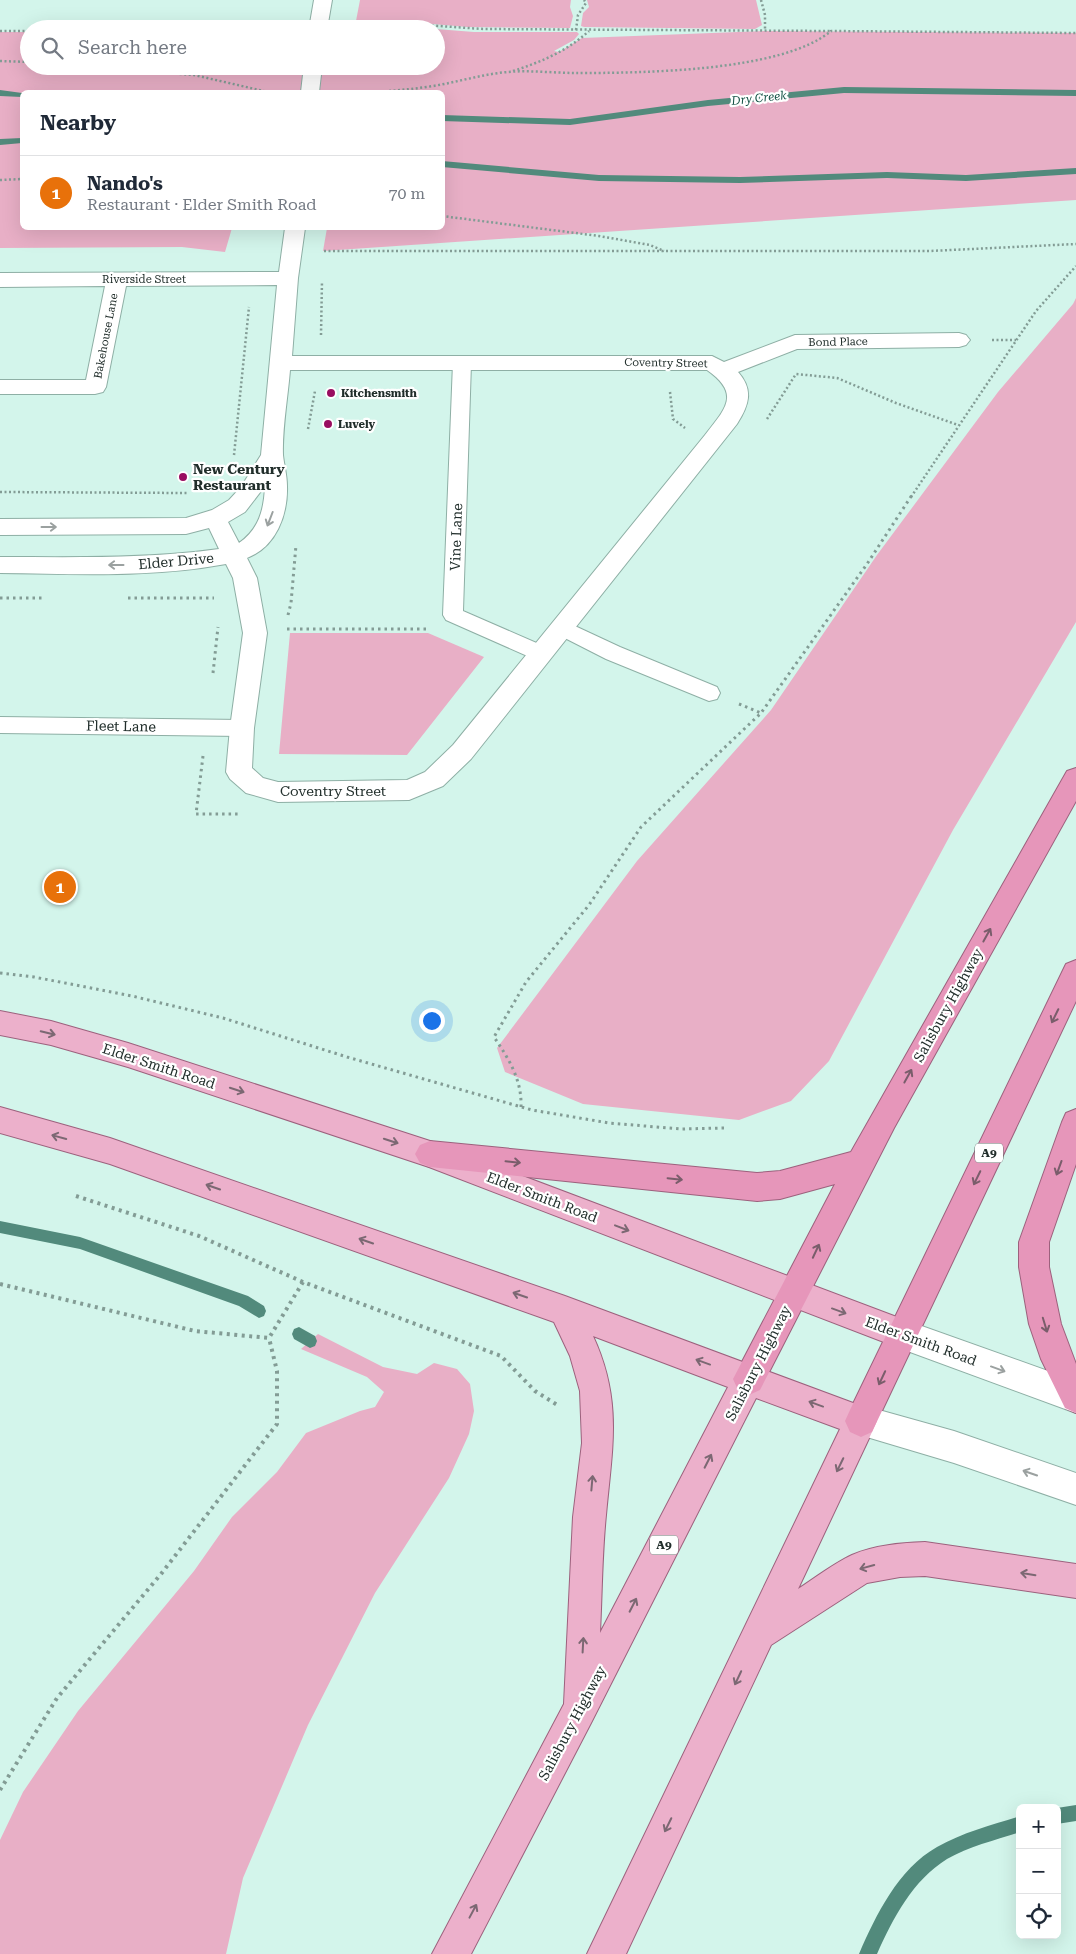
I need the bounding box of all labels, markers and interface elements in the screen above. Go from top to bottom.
search box [20,20,445,75]
icon: search [38,34,66,62]
text: Search here [78,36,187,59]
water label: Dry Creek [730,88,788,108]
text: Nearby [40,111,116,135]
text: Nando's [87,172,163,195]
text: 1 [52,184,60,203]
text: 70 m [388,184,425,203]
text: Restaurant · Elder Smith Road [87,195,316,214]
street label: Riverside Street [102,273,186,286]
street label: Bakehouse Lane [91,292,121,380]
street label: Bond Place [808,335,868,349]
street label: Coventry Street [624,356,708,370]
marker: Kitchensmith [325,387,337,399]
place label: Kitchensmith [341,387,418,400]
marker: Luvely [322,418,334,430]
place label: Luvely [338,418,376,431]
place label: New Century Restaurant [193,461,285,493]
marker: New Century Restaurant [177,471,189,483]
street label: Vine Lane [447,503,465,571]
one-way arrow [265,512,274,527]
one-way arrow [40,522,56,532]
street label: Elder Drive [138,550,215,572]
one-way arrow [108,560,124,570]
street label: Fleet Lane [86,717,156,735]
street label: Coventry Street [280,783,386,799]
pin: 1 [44,868,76,906]
one-way arrow [983,928,993,943]
street label: Salisbury Highway [910,945,986,1065]
your location [419,1008,445,1034]
one-way arrow [1050,1008,1059,1023]
one-way arrow [39,1029,55,1038]
street label: Elder Smith Road [101,1040,217,1092]
one-way arrow [903,1070,913,1084]
one-way arrow [228,1086,244,1096]
one-way arrow [51,1131,67,1141]
one-way arrow [383,1137,398,1146]
road number: A9 [975,1144,1003,1162]
one-way arrow [505,1158,521,1167]
one-way arrow [1054,1160,1064,1176]
street label: Elder Smith Road [484,1168,600,1226]
one-way arrow [972,1170,981,1185]
one-way arrow [666,1174,682,1184]
one-way arrow [206,1182,221,1191]
one-way arrow [614,1224,629,1233]
one-way arrow [359,1236,375,1245]
one-way arrow [811,1244,821,1259]
one-way arrow [512,1290,528,1299]
street label: Salisbury Highway [722,1302,794,1423]
one-way arrow [831,1307,847,1316]
street label: Elder Smith Road [863,1313,979,1369]
one-way arrow [1041,1316,1051,1332]
one-way arrow [696,1357,711,1366]
one-way arrow [989,1365,1005,1374]
one-way arrow [877,1370,886,1385]
one-way arrow [808,1399,824,1408]
one-way arrow [704,1454,713,1469]
one-way arrow [835,1457,844,1472]
one-way arrow [1022,1467,1038,1477]
one-way arrow [587,1475,597,1491]
road number: A9 [650,1536,678,1554]
one-way arrow [860,1563,876,1572]
one-way arrow [1020,1569,1036,1579]
one-way arrow [629,1598,638,1613]
one-way arrow [578,1637,587,1653]
street label: Salisbury Highway [535,1662,609,1783]
one-way arrow [733,1670,743,1685]
map controls [1016,1804,1061,1939]
button: + [1016,1804,1061,1849]
one-way arrow [663,1817,673,1832]
button: − [1016,1849,1061,1894]
button: locate [1016,1894,1061,1939]
one-way arrow [469,1904,479,1919]

